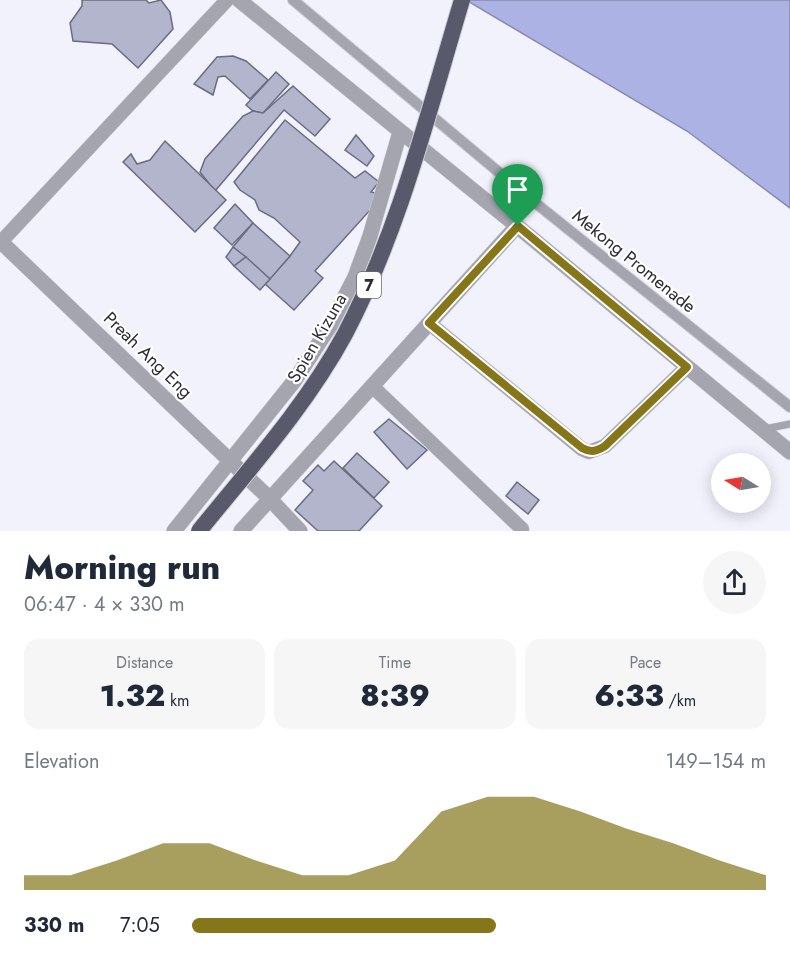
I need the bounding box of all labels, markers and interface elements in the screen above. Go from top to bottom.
pin [492,164,543,226]
icon: arrive [501,173,534,206]
street label: Mekong Promenade [567,203,701,319]
road number: 7 [357,272,381,298]
street label: Spien Kizuna [281,288,353,388]
street label: Preah Ang Eng [98,306,198,404]
north arrow [711,453,771,513]
map controls [711,453,771,513]
text: Morning run [24,544,220,591]
button: share [703,551,766,614]
text: 06:47 · 4 × 330 m [24,590,185,619]
text: Distance [116,651,173,674]
text: Time [379,651,411,674]
text: Pace [629,651,661,674]
text: 1.32 [100,674,165,717]
text: 8:39 [360,674,430,717]
text: 6:33 [594,674,664,717]
text: km [165,689,190,712]
text: /km [664,689,696,712]
text: Elevation [24,747,99,776]
text: 149–154 m [665,747,766,776]
text: 330 m [24,911,84,940]
text: 7:05 [120,911,160,940]

